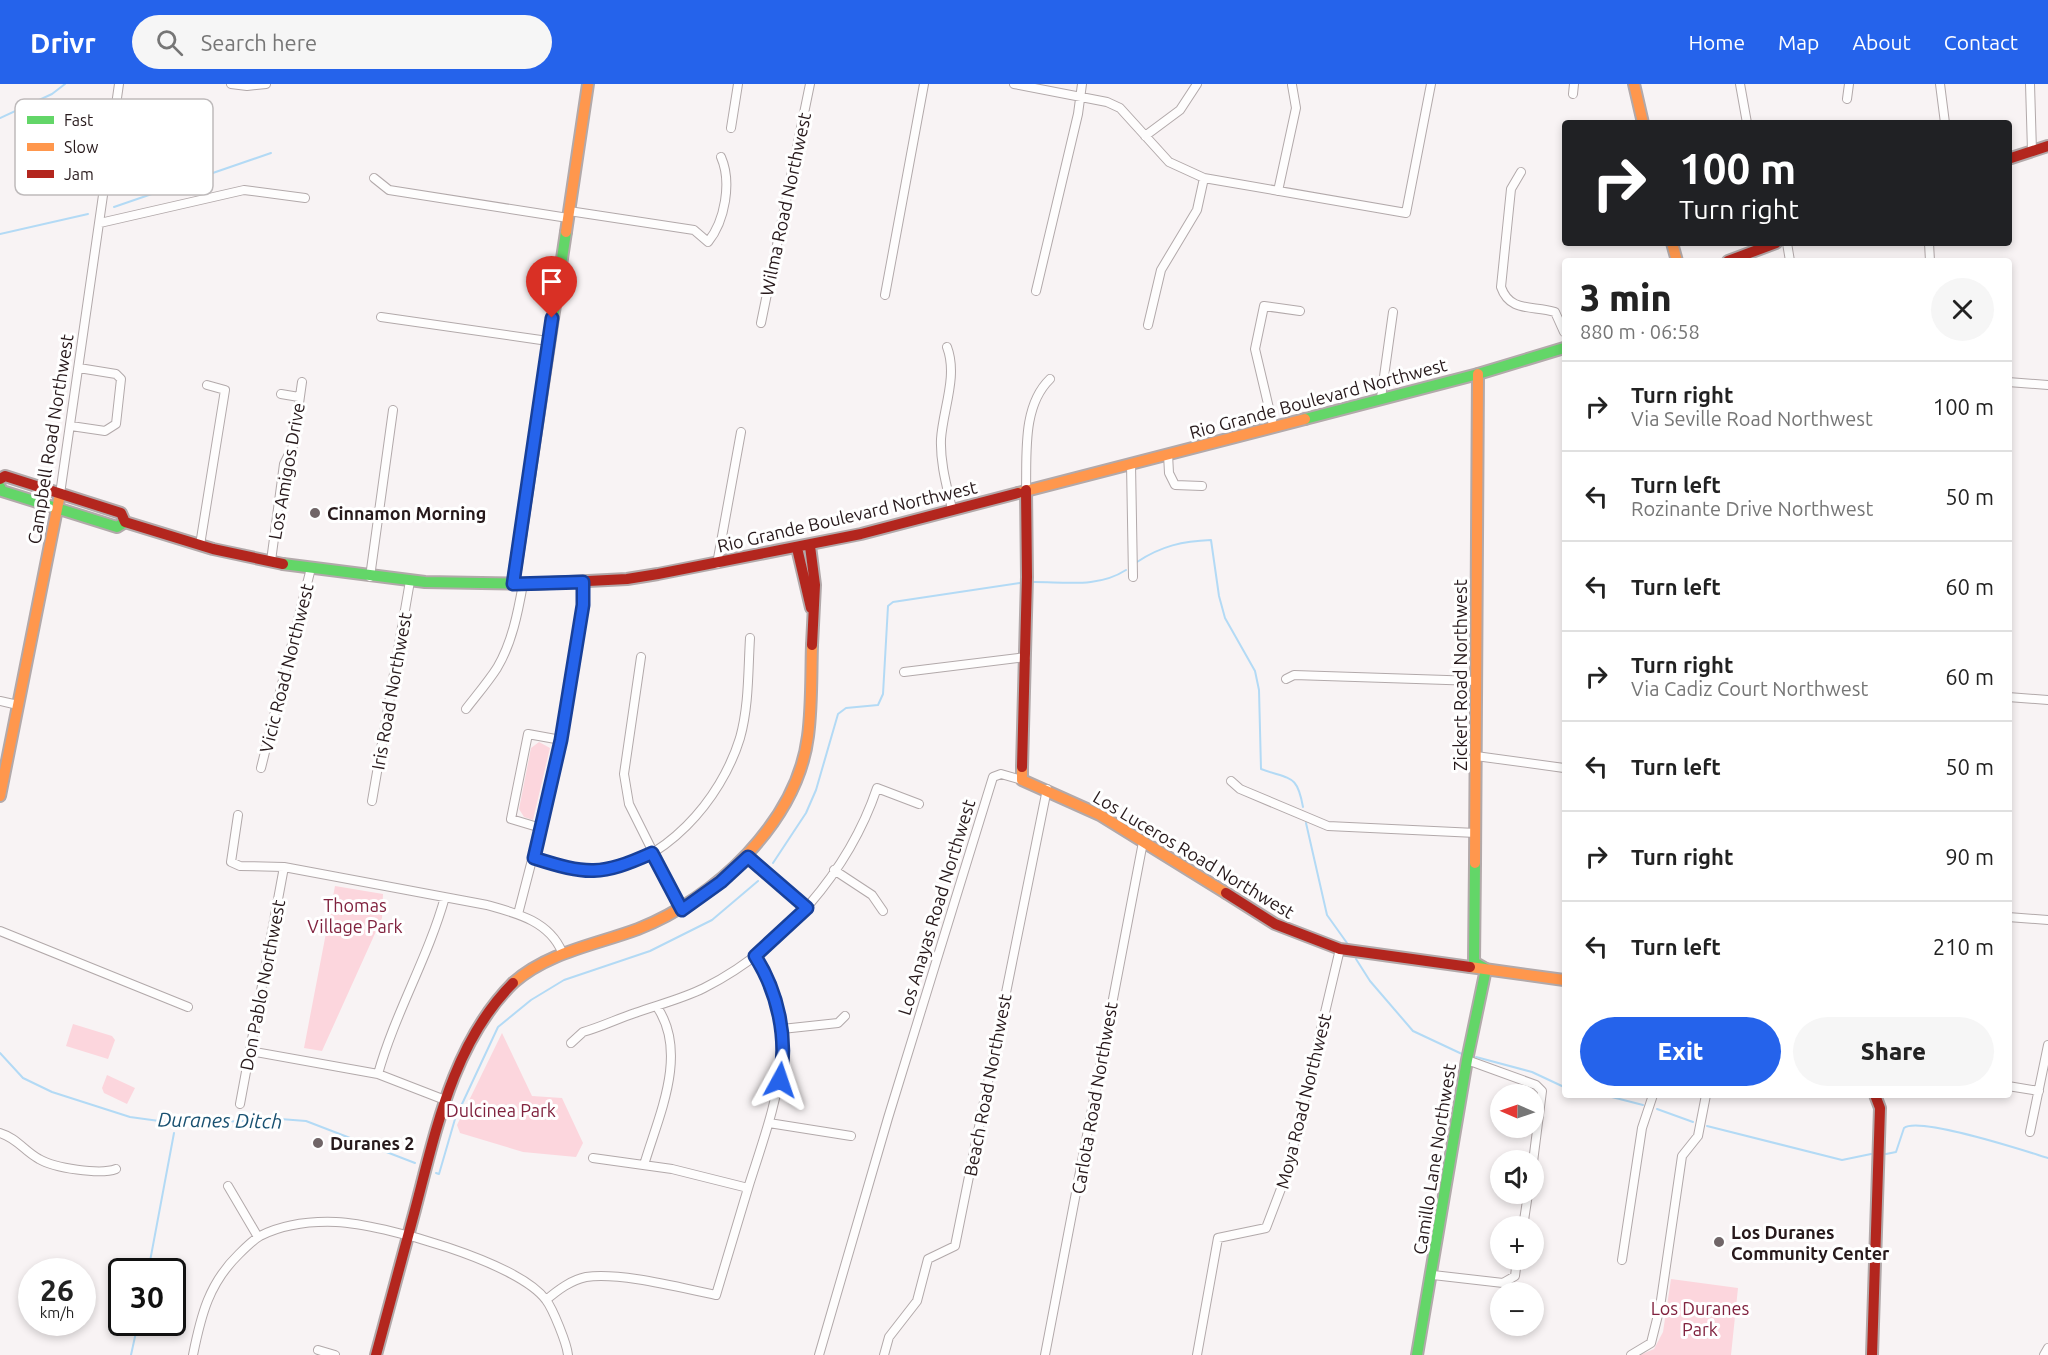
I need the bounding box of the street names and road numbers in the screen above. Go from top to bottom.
street label: Wilma Road Northwest [756,110,814,298]
street label: Campbell Road Northwest [24,333,76,545]
street label: Rio Grande Boulevard Northwest [1187,354,1449,442]
street label: Los Amigos Drive [264,401,308,541]
street label: Rio Grande Boulevard Northwest [715,476,979,556]
street label: Zickert Road Northwest [1450,579,1470,771]
street label: Vicic Road Northwest [255,581,317,755]
street label: Iris Road Northwest [367,611,415,771]
street label: Los Luceros Road Northwest [1090,786,1298,922]
street label: Los Anayas Road Northwest [894,797,978,1017]
street label: Don Pablo Northwest [236,898,288,1072]
street label: Beach Road Northwest [960,992,1014,1178]
street label: Carlota Road Northwest [1067,1000,1121,1196]
street label: Moya Road Northwest [1272,1011,1334,1191]
street label: Camillo Lane Northwest [1409,1062,1459,1256]

